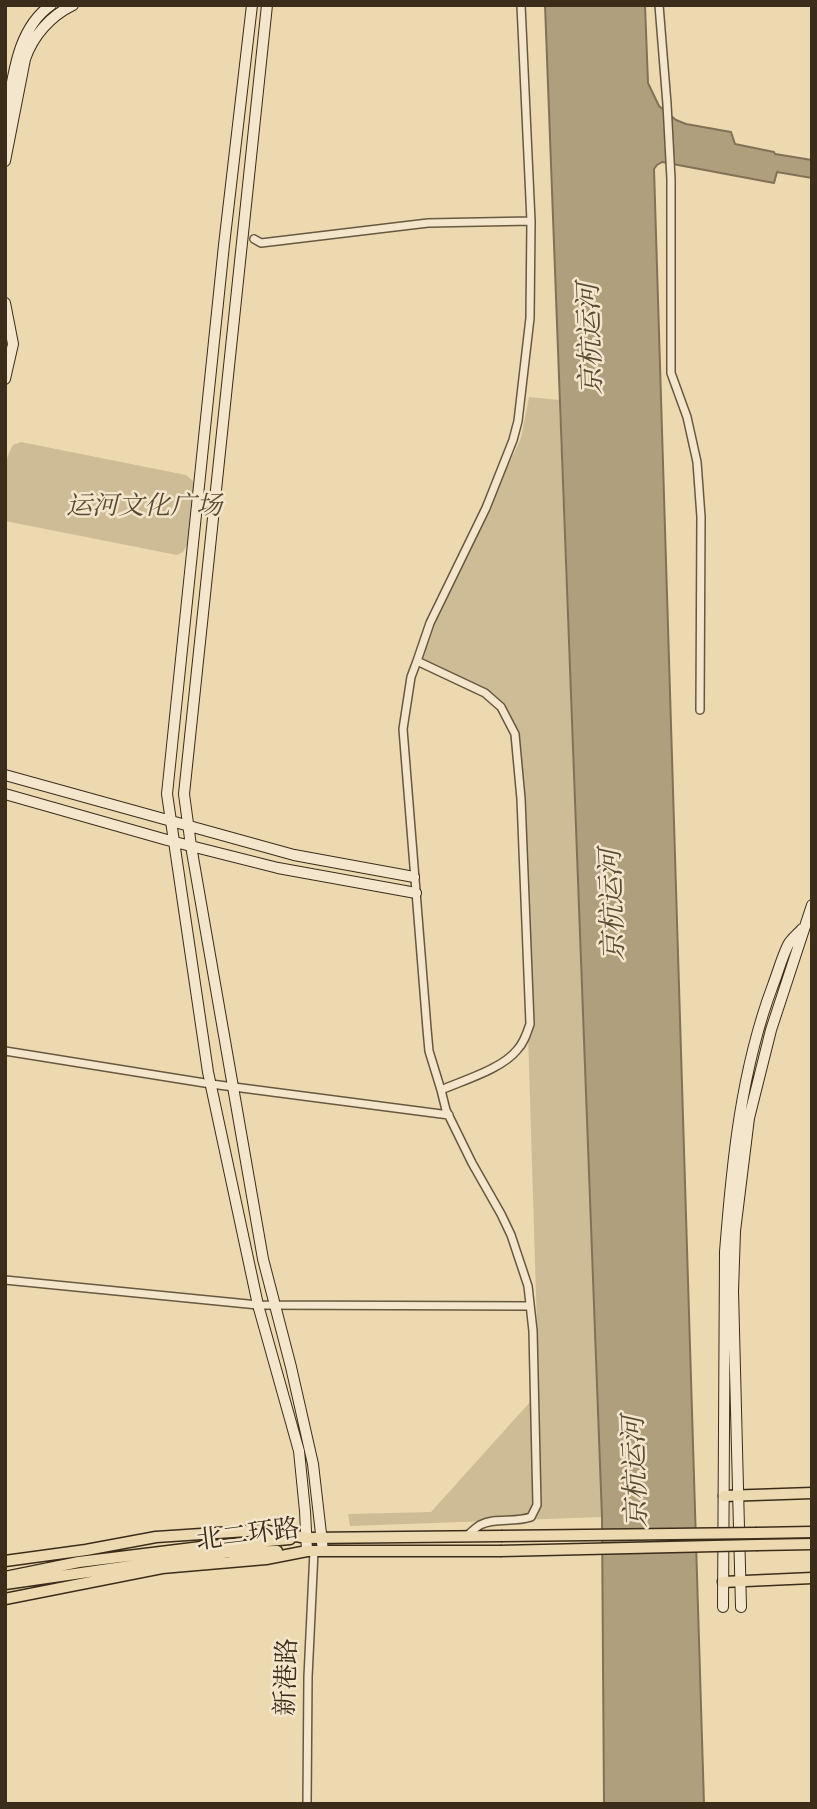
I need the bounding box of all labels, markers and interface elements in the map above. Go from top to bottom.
water label: 京杭运河 [573,282,611,396]
park label: 运河文化广场 [66,492,222,524]
water label: 京杭运河 [595,848,633,962]
water label: 京杭运河 [618,1415,656,1529]
street label: 北二环路 [194,1514,302,1558]
street label: 新港路 [271,1637,305,1717]

